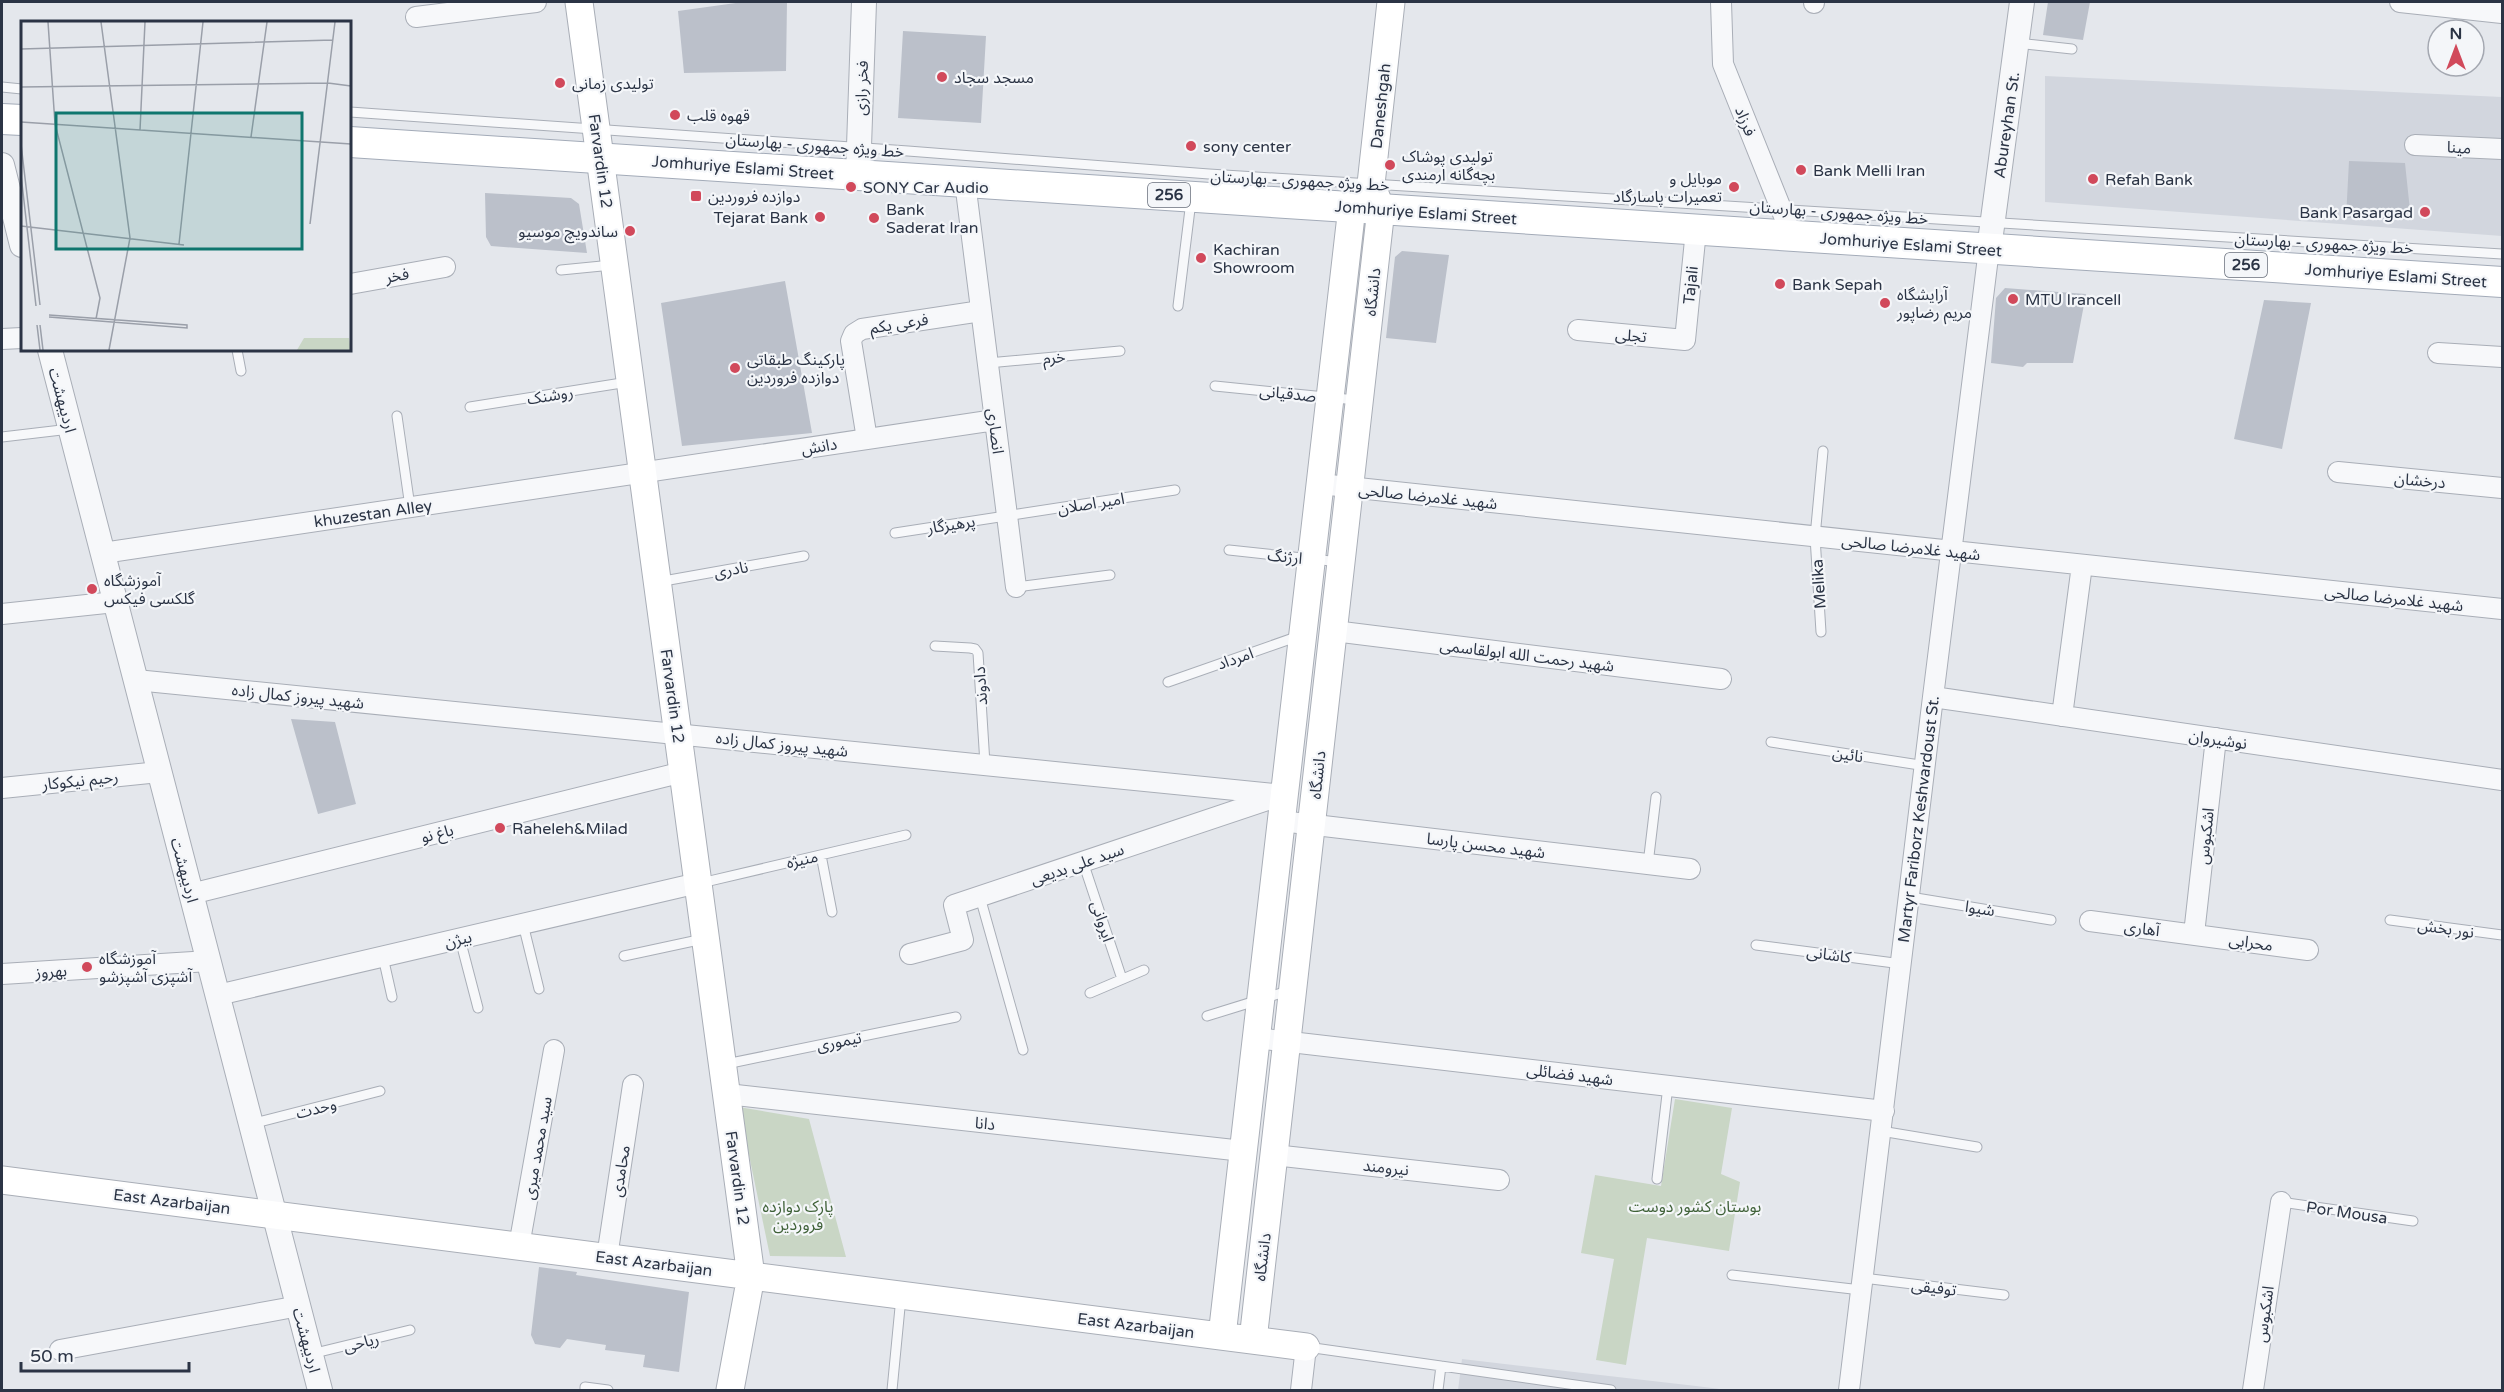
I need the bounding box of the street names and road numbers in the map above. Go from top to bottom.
street label: فخر رازی [851,60,873,116]
street label: Daneshgah [1367,62,1395,150]
street label: Abureyhan St. [1990,70,2024,180]
street label: فرزاد [1730,104,1760,139]
street label: Farvardin 12 [583,113,617,210]
street label: خط ویژه جمهوری - بهارستان [725,130,905,162]
street label: مینا [2446,137,2472,159]
street label: Jomhuriye Eslami Street [651,152,835,184]
street label: خط ویژه جمهوری - بهارستان [1210,166,1390,196]
road number: 256 [1148,183,1190,207]
street label: Jomhuriye Eslami Street [1334,197,1518,229]
street label: خط ویژه جمهوری - بهارستان [1749,197,1929,229]
street label: Jomhuriye Eslami Street [1819,229,2003,261]
street label: خط ویژه جمهوری - بهارستان [2234,229,2414,259]
road number: 256 [2225,253,2267,277]
street label: Jomhuriye Eslami Street [2304,260,2488,292]
street label: فخر [383,264,411,288]
street label: Tajali [1679,265,1703,305]
street label: دانشگاه [1361,267,1385,317]
street label: فرعی یکم [868,309,930,340]
street label: تجلی [1614,325,1648,347]
street label: خرم [1042,347,1067,371]
street label: اردیبهشت [44,366,80,435]
street label: صدقیانی [1259,381,1317,407]
street label: روشنک [526,382,575,410]
street label: انصاری [982,407,1008,455]
street label: دانش [800,434,839,460]
street label: درخشان [2393,469,2446,493]
street label: شهید غلامرضا صالحی [1357,480,1498,514]
street label: امیر اصلان [1056,489,1126,519]
street label: khuzestan Alley [313,496,434,532]
street label: پرهیزگار [925,511,977,539]
street label: شهید غلامرضا صالحی [1840,531,1981,565]
street label: ارژنگ [1266,545,1303,569]
street label: نادری [712,557,750,583]
street label: Melika [1807,558,1831,609]
street label: شهید غلامرضا صالحی [2323,582,2464,616]
street label: شهید رحمت الله ابولقاسمی [1439,635,1615,677]
street label: امرداد [1215,643,1256,674]
street label: Farvardin 12 [655,648,689,745]
street label: دادوند [970,666,992,706]
street label: شهید پیروز کمال زاده [231,680,365,714]
street label: Martyr Fariborz Keshvardoust St. [1894,694,1944,944]
street label: نوشیروان [2187,726,2248,754]
street label: شهید پیروز کمال زاده [715,728,849,762]
street label: نائین [1831,743,1865,767]
street label: دانشگاه [1306,750,1330,800]
street label: رحیم نیکوکار [40,767,120,797]
street label: اشکبوس [2193,807,2219,865]
street label: باغ نو [419,820,456,850]
street label: شهید محسن پارسا [1425,829,1546,863]
street label: اردیبهشت [166,836,202,905]
street label: سید علی بدیعی [1028,840,1127,890]
street label: منیژه [784,847,820,873]
street label: شیوا [1964,897,1996,921]
street label: ایروانی [1086,898,1118,944]
street label: نور بخش [2416,915,2475,943]
street label: آهاری [2123,917,2162,941]
street label: بیژن [443,927,474,953]
street label: محرابی [2227,930,2274,956]
street label: کاشانی [1805,942,1853,968]
street label: بهروز [34,961,68,983]
street label: تیموری [815,1028,864,1056]
street label: شهید فضائلی [1525,1060,1614,1090]
street label: وحدت [294,1094,339,1124]
street label: سید محمد میری [519,1095,557,1201]
street label: دانا [974,1113,996,1135]
street label: Farvardin 12 [720,1130,754,1227]
street label: محامدی [607,1144,635,1199]
street label: نیرومند [1362,1156,1410,1180]
street label: East Azarbaijan [112,1185,232,1219]
street label: Por Mousa [2305,1197,2389,1229]
street label: دانشگاه [1250,1232,1276,1282]
street label: East Azarbaijan [594,1247,714,1281]
street label: توفیقی [1910,1275,1958,1301]
street label: اشکبوس [2251,1285,2279,1344]
street label: اردیبهشت [288,1306,324,1375]
street label: East Azarbaijan [1076,1309,1196,1343]
street label: ریاحی [341,1329,381,1357]

